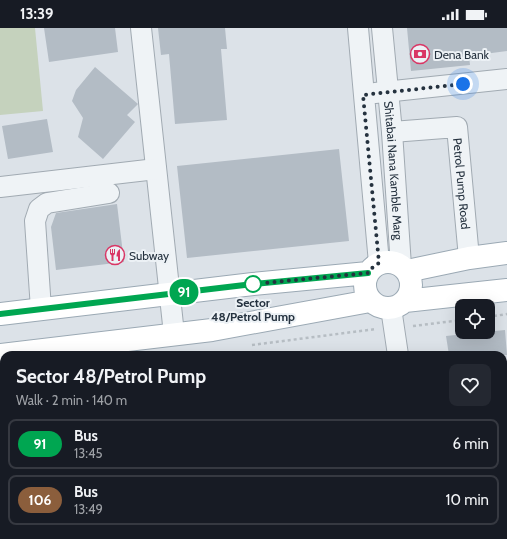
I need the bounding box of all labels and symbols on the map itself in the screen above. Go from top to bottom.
bank icon: Dena Bank [409,43,431,65]
place label: Dena Bank [434,47,490,62]
your location [453,74,473,94]
street label: Shitabai Nana Kamble Marg [382,100,407,241]
street label: Petrol Pump Road [451,137,474,230]
restaurant icon: Subway [104,244,126,266]
place label: Subway [129,248,169,263]
marker: Sector 48/Petrol Pump [244,275,262,293]
line badge: 91 [166,279,202,305]
place label: Sector 48/Petrol Pump [211,295,295,324]

